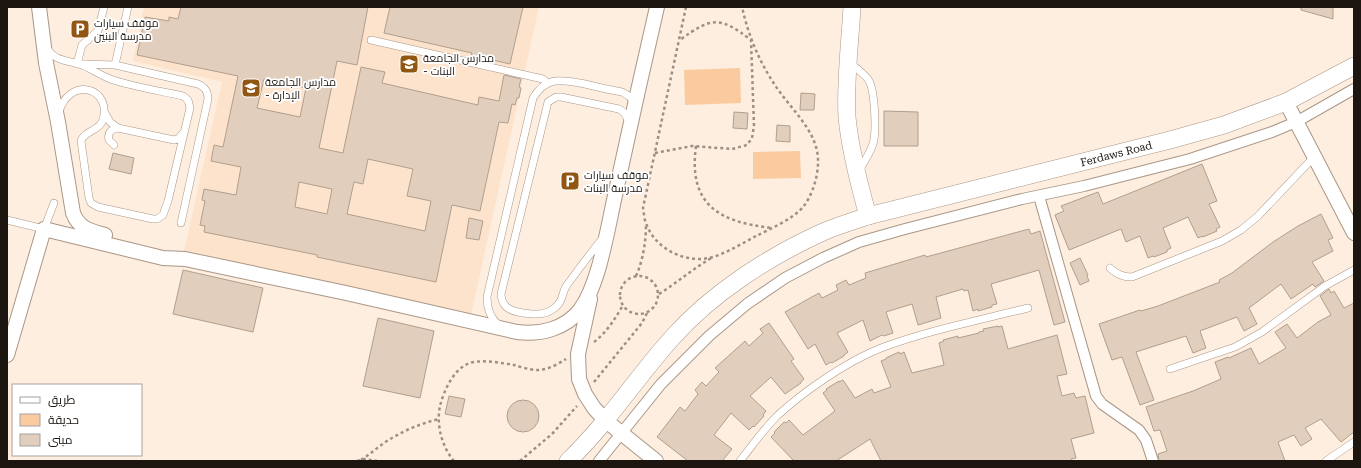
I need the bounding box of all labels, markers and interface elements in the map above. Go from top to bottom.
place label: موقف سيارات مدرسة البنين [94,17,159,43]
parking icon: موقف سيارات مدرسة البنين [69,18,91,40]
place label: مدارس الجامعة - البنات [423,52,494,78]
school or university icon: مدارس الجامعة - البنات [398,53,420,75]
place label: مدارس الجامعة - الإدارة [265,76,336,102]
school or university icon: مدارس الجامعة - الإدارة [240,77,262,99]
street label: Ferdaws Road [1079,138,1153,169]
place label: موقف سيارات مدرسة البنات [584,169,649,195]
parking icon: موقف سيارات مدرسة البنات [559,170,581,192]
legend [12,384,142,456]
text: طريق [48,393,76,407]
text: حديقة [48,413,79,427]
text: مبنى [48,433,73,447]

